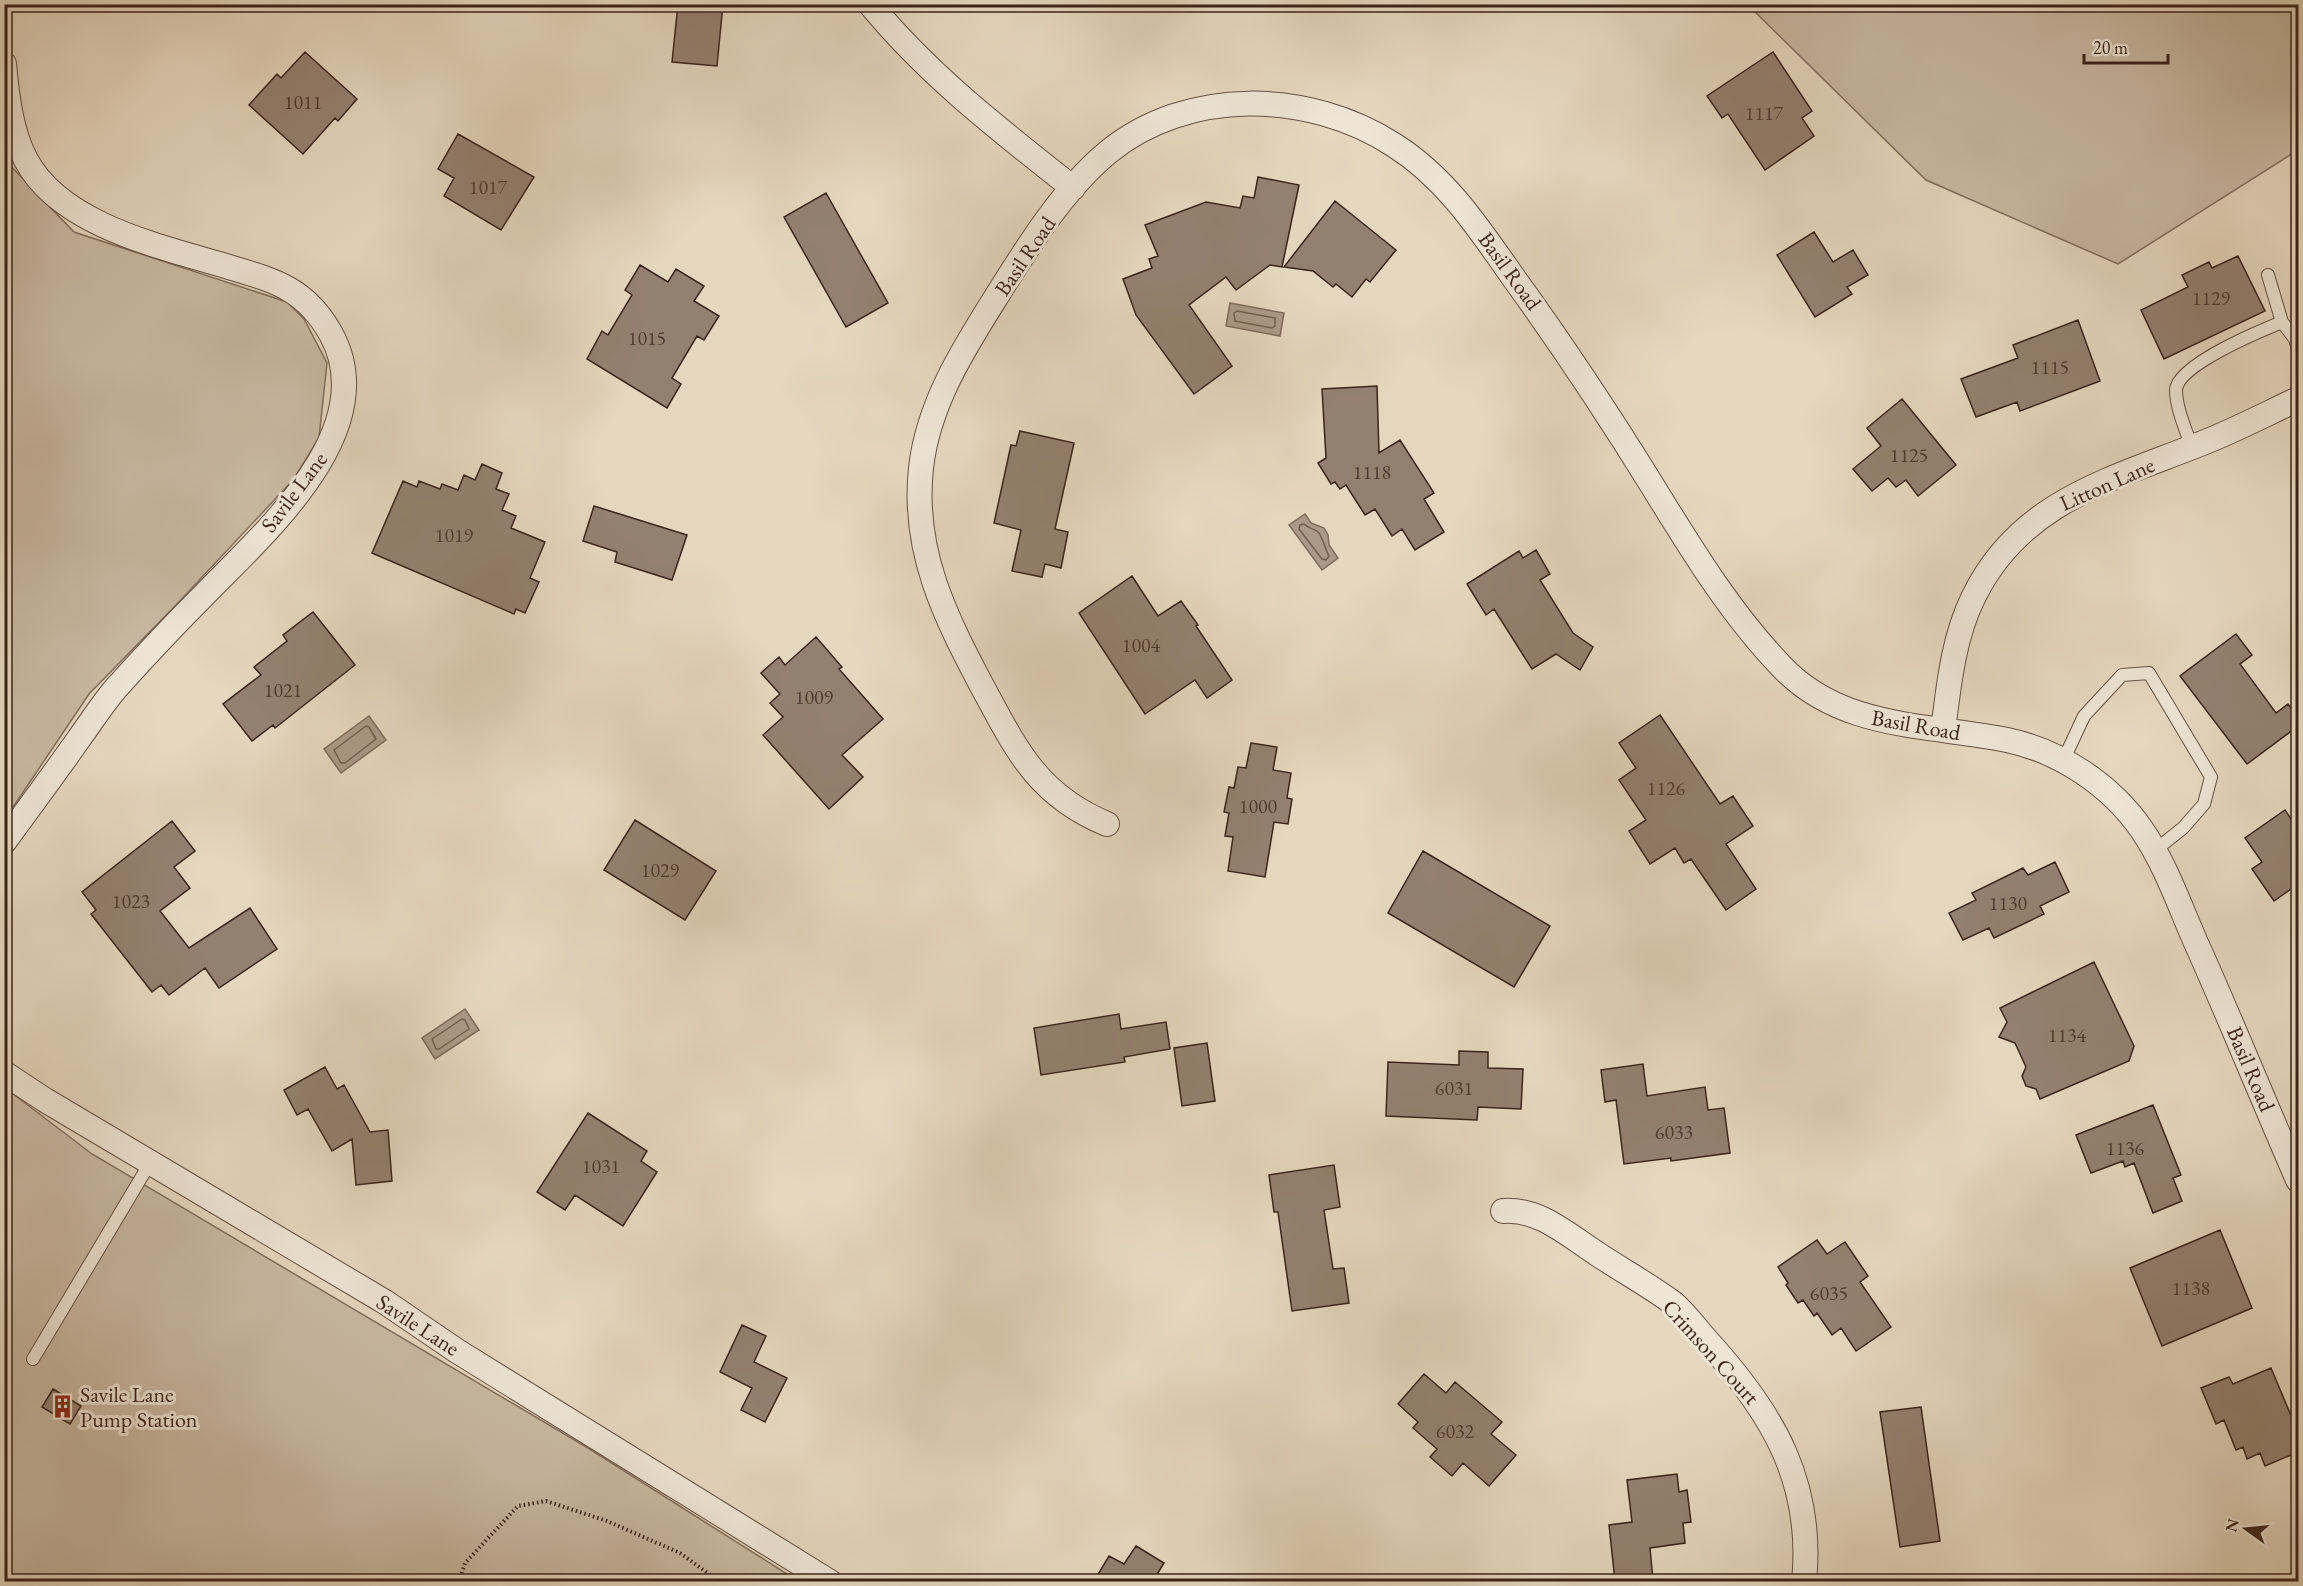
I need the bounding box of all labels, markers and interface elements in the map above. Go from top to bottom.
scale bar [2084,27,2168,65]
text: 20 m [2093,36,2128,59]
house number: 1011 [284,89,322,115]
house number: 1117 [1745,100,1784,126]
house number: 1017 [469,174,508,200]
street label: Basil Road [988,210,1063,301]
street label: Basil Road [1472,226,1549,317]
house number: 1129 [2192,285,2231,311]
house number: 1015 [628,325,666,351]
house number: 1115 [2031,354,2069,380]
house number: 1125 [1890,442,1928,468]
street label: Savile Lane [254,446,334,538]
street label: Litton Lane [2055,450,2159,518]
house number: 1118 [1353,459,1391,485]
house number: 1019 [435,522,474,548]
house number: 1004 [1122,632,1161,658]
house number: 1021 [264,677,302,703]
house number: 1009 [795,684,834,710]
street label: Basil Road [1869,703,1964,747]
house number: 1126 [1647,775,1686,801]
house number: 1000 [1239,793,1278,819]
house number: 1029 [641,857,680,883]
house number: 1023 [112,888,150,914]
house number: 1130 [1989,890,2028,916]
house number: 1134 [2048,1022,2087,1048]
street label: Basil Road [2220,1022,2282,1117]
house number: 6031 [1435,1075,1473,1101]
house number: 6033 [1655,1119,1693,1145]
house number: 1136 [2106,1135,2145,1161]
house number: 1031 [582,1153,620,1179]
house number: 1138 [2172,1275,2210,1301]
house number: 6035 [1810,1280,1848,1306]
street label: Savile Lane [371,1287,466,1363]
street label: Crimson Court [1656,1293,1766,1411]
place label: Savile Lane Pump Station [80,1380,198,1434]
building icon: Savile Lane Pump Station [49,1394,75,1420]
house number: 6032 [1436,1418,1475,1444]
north arrow [2216,1499,2276,1559]
text: N [2220,1516,2244,1534]

